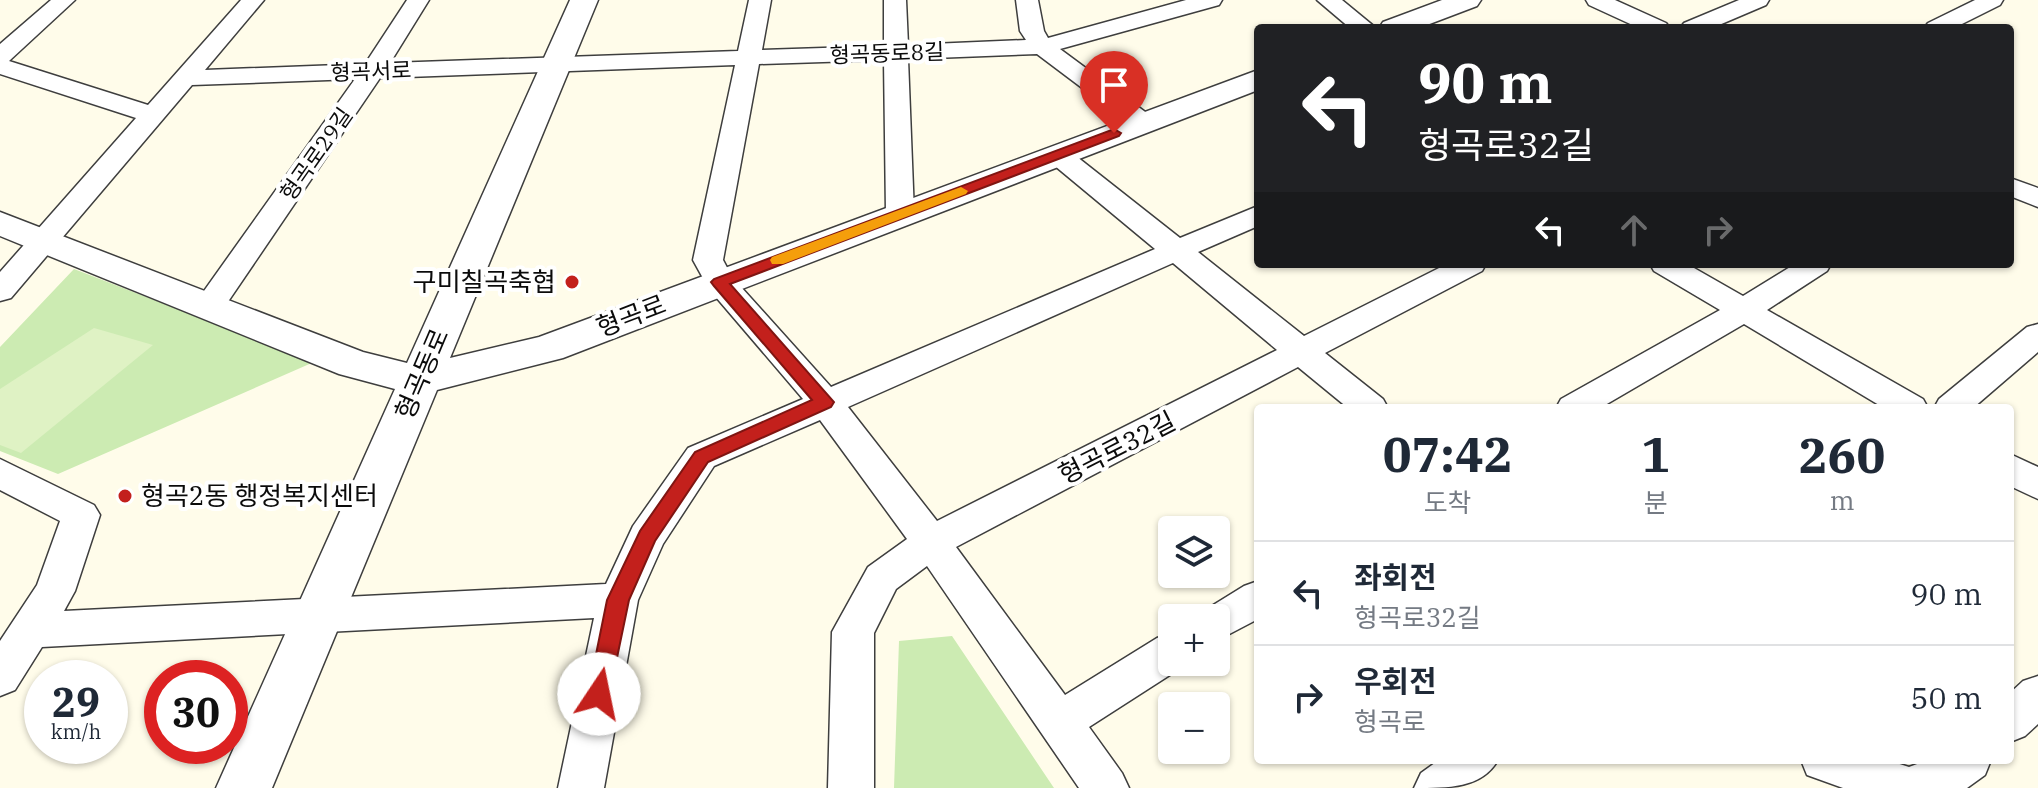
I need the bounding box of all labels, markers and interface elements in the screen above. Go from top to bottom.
street label: 형곡동로8길 [829,36,945,69]
text: 90 m [1418,46,1553,118]
pin [1080,51,1148,133]
street label: 형곡서로 [330,55,412,86]
icon: left [1286,56,1390,160]
icon: arrive [1092,63,1136,107]
street label: 형곡로29길 [273,101,358,206]
text: 형곡로32길 [1418,121,1594,168]
icon: left [1528,208,1572,252]
icon: ahead [1612,208,1656,252]
icon: right [1696,208,1740,252]
place label: 구미칠곡축협 [412,264,556,298]
marker: 구미칠곡축협 [563,273,581,291]
street label: 형곡로 [591,286,670,344]
street label: 형곡동로 [387,323,455,424]
street label: 형곡로32길 [1052,403,1181,491]
text: 07:42 [1383,423,1513,485]
text: 1 [1641,423,1670,485]
text: 260 [1799,424,1885,486]
place label: 형곡2동 행정복지센터 [141,478,378,512]
text: m [1830,483,1854,517]
text: 도착 [1424,485,1472,519]
text: 분 [1644,485,1668,519]
marker: 형곡2동 행정복지센터 [116,487,134,505]
map controls [1158,516,1230,764]
button: layers [1158,516,1230,588]
text: 좌회전 [1354,557,1437,596]
icon: left [1286,571,1330,615]
text: 90 m [1910,574,1982,613]
text: 형곡로32길 [1354,600,1481,634]
button: + [1158,604,1230,676]
position arrow [557,652,641,736]
speed limit sign: 30 [144,660,248,764]
text: 우회전 [1354,661,1437,700]
icon: right [1286,675,1330,719]
text: 29 [52,676,100,728]
text: 50 m [1910,678,1982,717]
button: − [1158,692,1230,764]
text: 형곡로 [1354,704,1426,738]
text: km/h [51,718,101,745]

